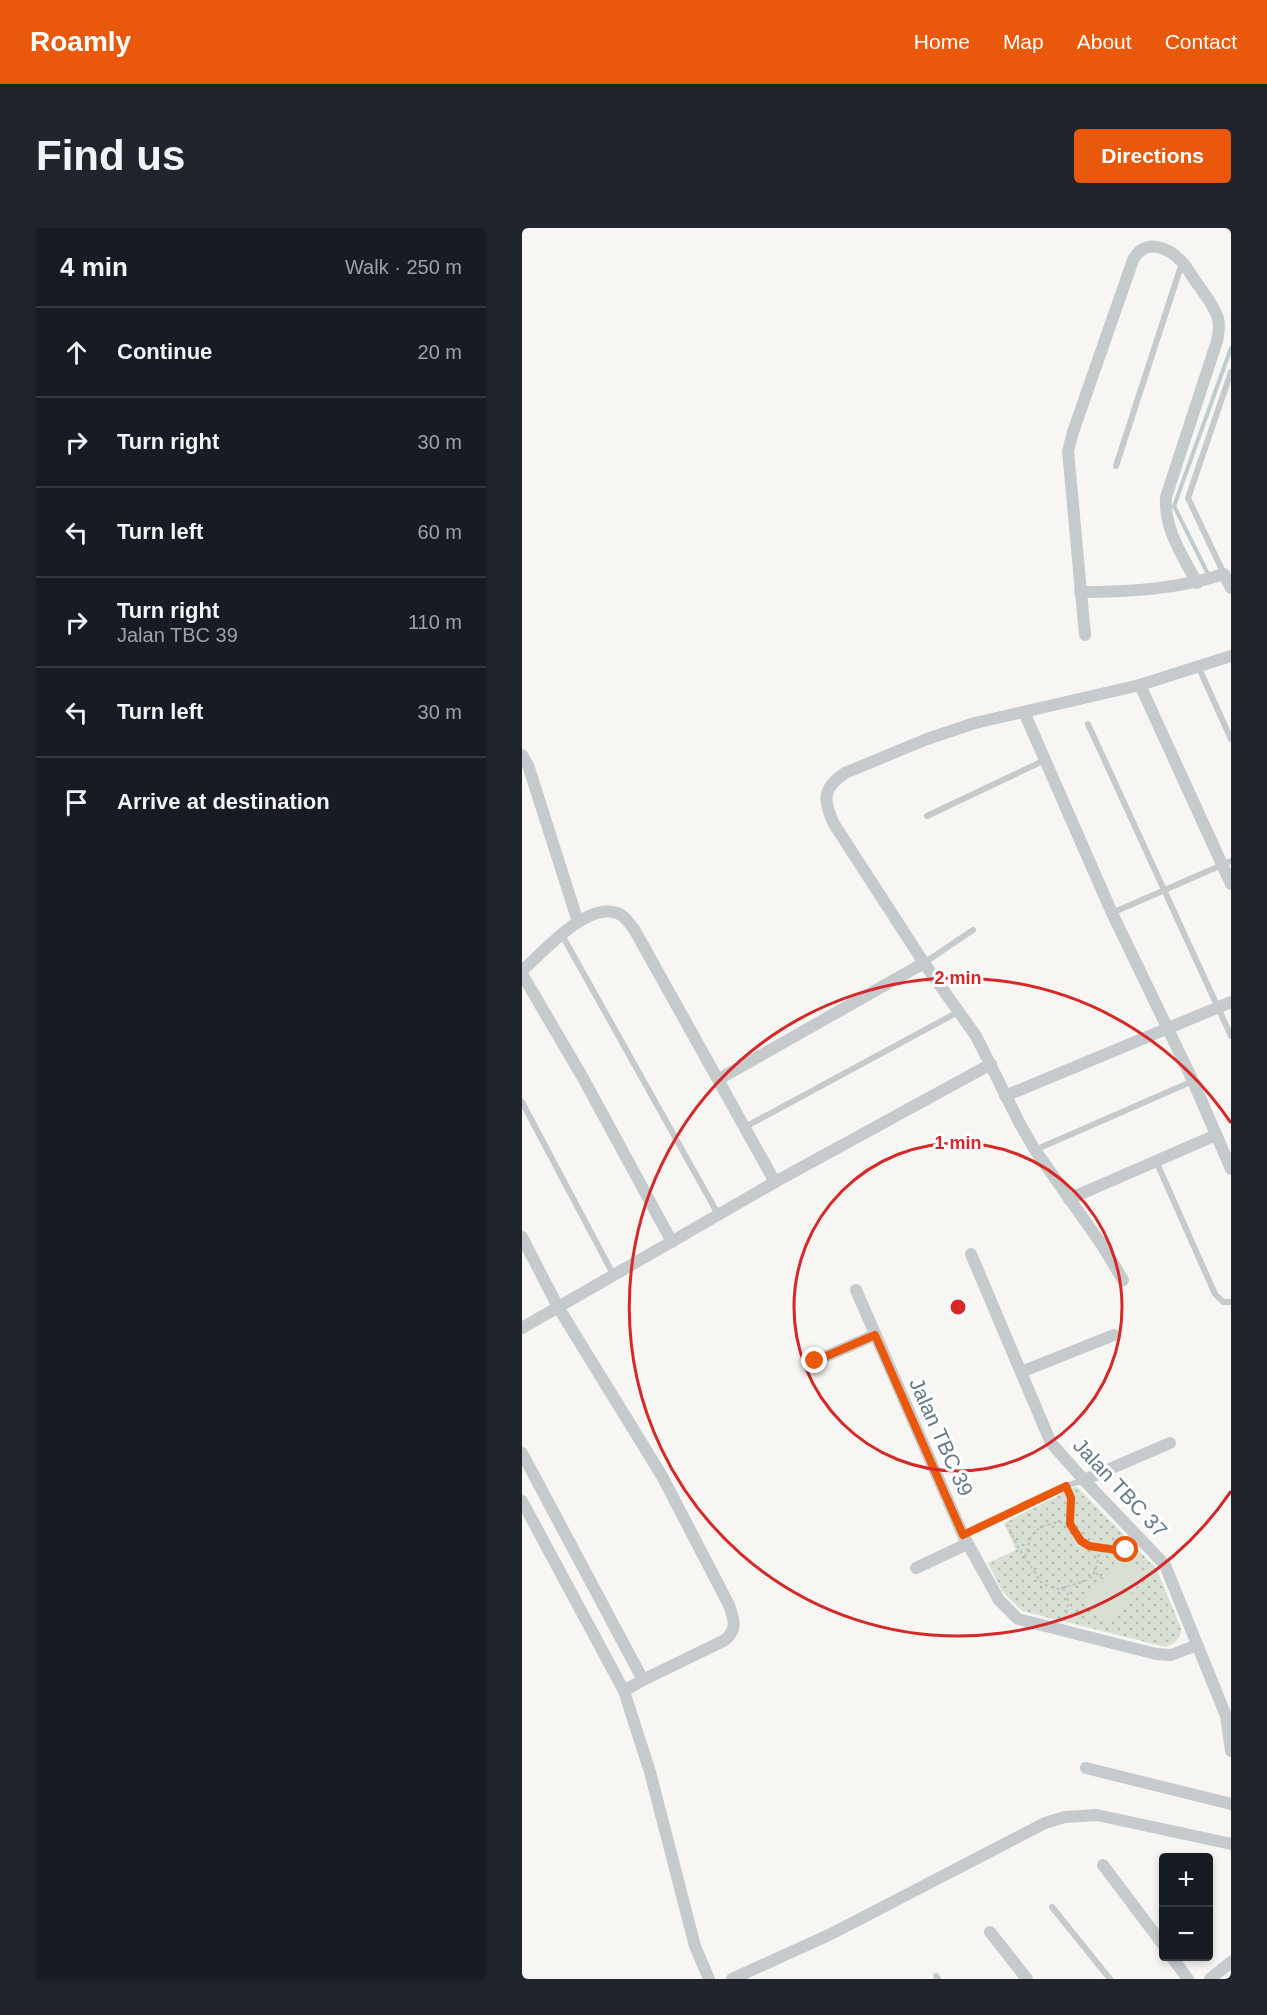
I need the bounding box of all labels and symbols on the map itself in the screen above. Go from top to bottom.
text: 2 min [934,968,982,988]
text: 1 min [934,1133,982,1153]
centre of rings [948,1297,968,1317]
route end [801,1347,827,1373]
street label: Jalan TBC 39 [905,1374,978,1499]
street label: Jalan TBC 37 [1069,1433,1172,1542]
route start [1112,1536,1138,1562]

